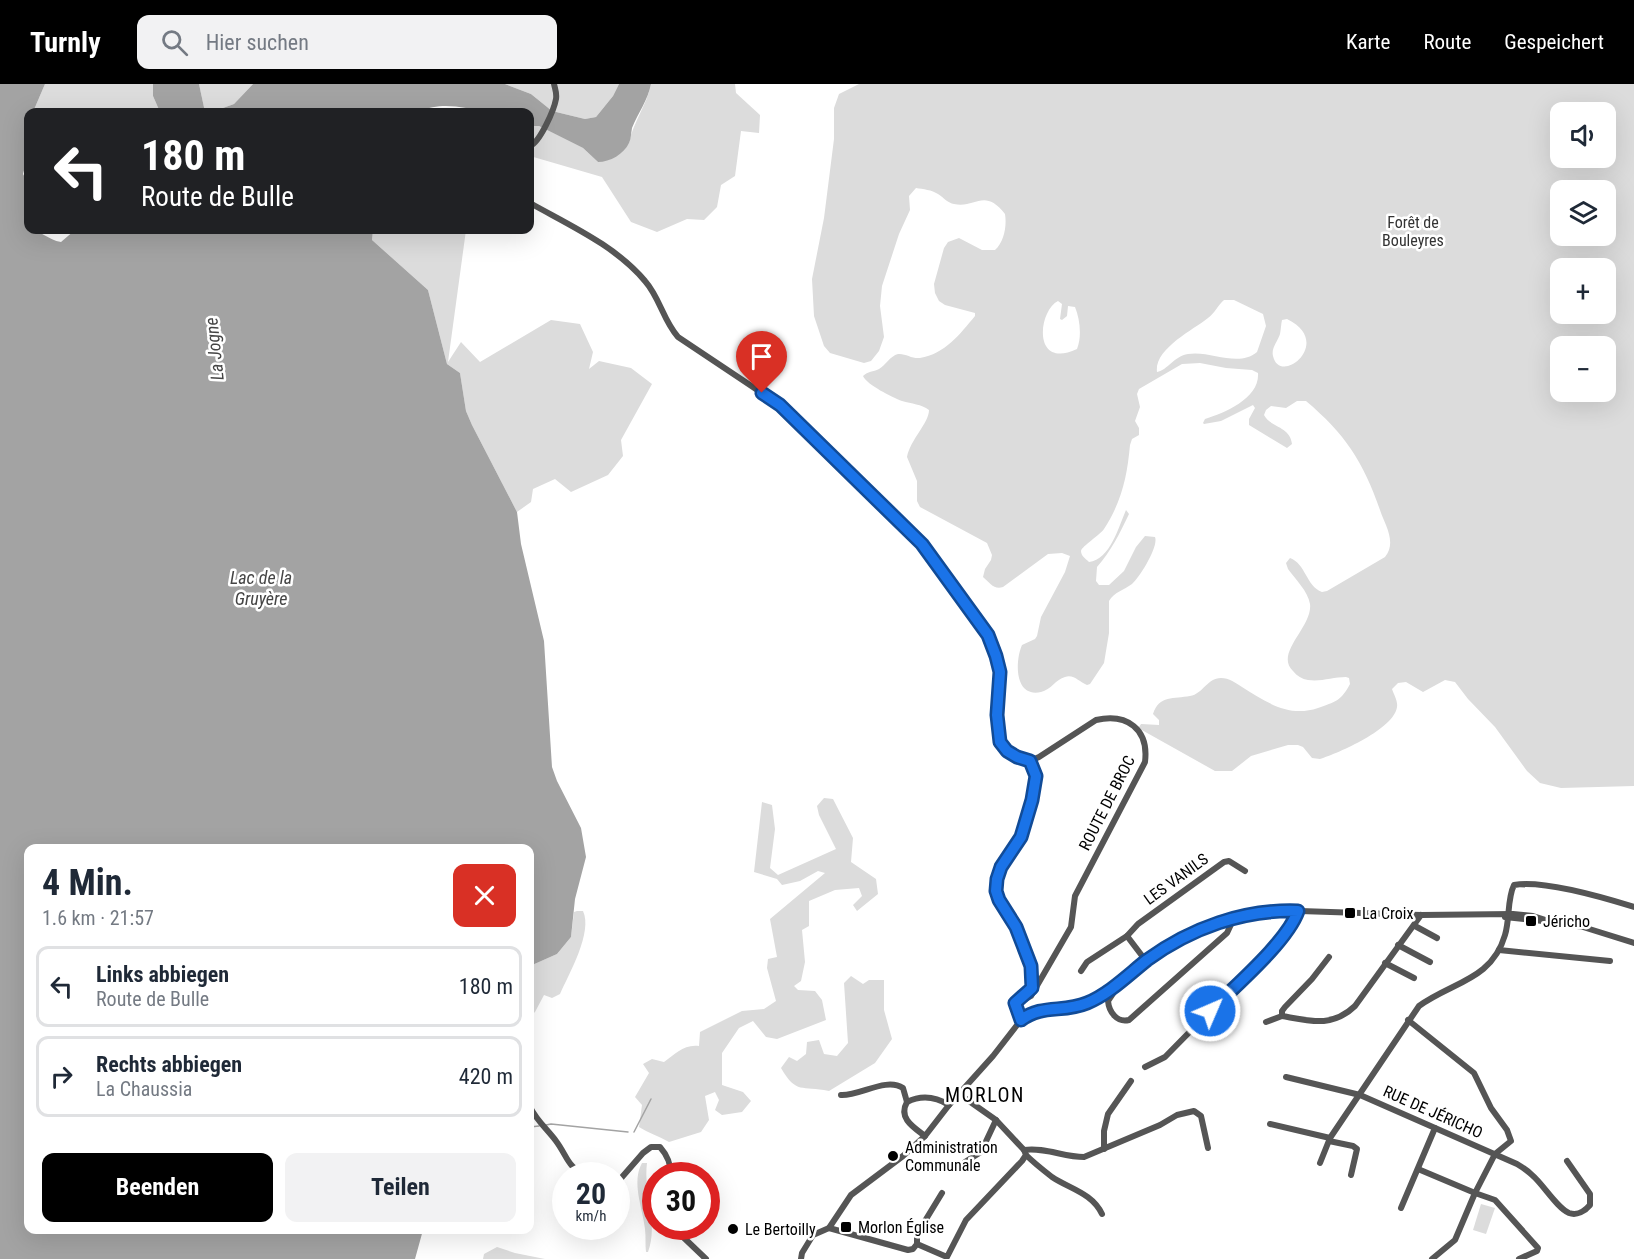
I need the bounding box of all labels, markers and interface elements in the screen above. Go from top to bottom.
search box [137,15,557,69]
text: Turnly [30,26,101,59]
icon: search [158,26,191,59]
text: Hier suchen [206,30,309,55]
text: Karte [1346,30,1390,54]
text: Route [1423,30,1471,54]
text: Gespeichert [1504,30,1604,54]
map controls [1550,102,1616,402]
button: sound [1550,102,1616,168]
text: 180 m [141,131,246,180]
icon: left [42,132,120,210]
button: layers [1550,180,1616,246]
text: Route de Bulle [141,181,294,213]
park label: Forêt de Bouleyres [1382,213,1444,250]
button: + [1550,258,1616,324]
water label: La Jogne [200,316,228,382]
pin [736,331,787,393]
button: − [1550,336,1616,402]
icon: arrive [745,340,778,373]
water label: Lac de la Gruyère [230,567,292,609]
street label: ROUTE DE BROC [1075,752,1139,854]
street label: LES VANILS [1140,849,1212,909]
text: 4 Min. [42,862,133,904]
button: close [453,864,516,927]
place label: La Croix [1362,904,1413,923]
text: 1.6 km · 21:57 [42,906,154,930]
marker: La Croix [1343,906,1357,920]
place label: Jéricho [1543,912,1590,931]
marker: Jéricho [1524,914,1538,928]
text: Links abbiegen [96,962,229,987]
icon: left [45,970,78,1003]
text: 180 m [459,974,513,999]
position arrow [1178,979,1242,1043]
text: Route de Bulle [96,987,209,1011]
text: Rechts abbiegen [96,1052,242,1077]
icon: right [45,1060,78,1093]
text: 420 m [459,1064,513,1089]
text: La Chaussia [96,1077,192,1101]
street label: RUE DE JÉRICHO [1380,1082,1486,1142]
district label: MORLON [945,1083,1025,1107]
place label: Administration Communale [905,1138,998,1175]
marker: Administration Communale [886,1149,900,1163]
button: Beenden [42,1153,273,1222]
button: Teilen [285,1153,516,1222]
speed limit sign: 30 [642,1162,720,1240]
text: 20 [576,1176,606,1211]
text: km/h [576,1207,606,1225]
place label: Morlon Église [858,1218,944,1237]
place label: Le Bertoilly [745,1220,816,1239]
marker: Morlon Église [839,1220,853,1234]
marker: Le Bertoilly [726,1222,740,1236]

